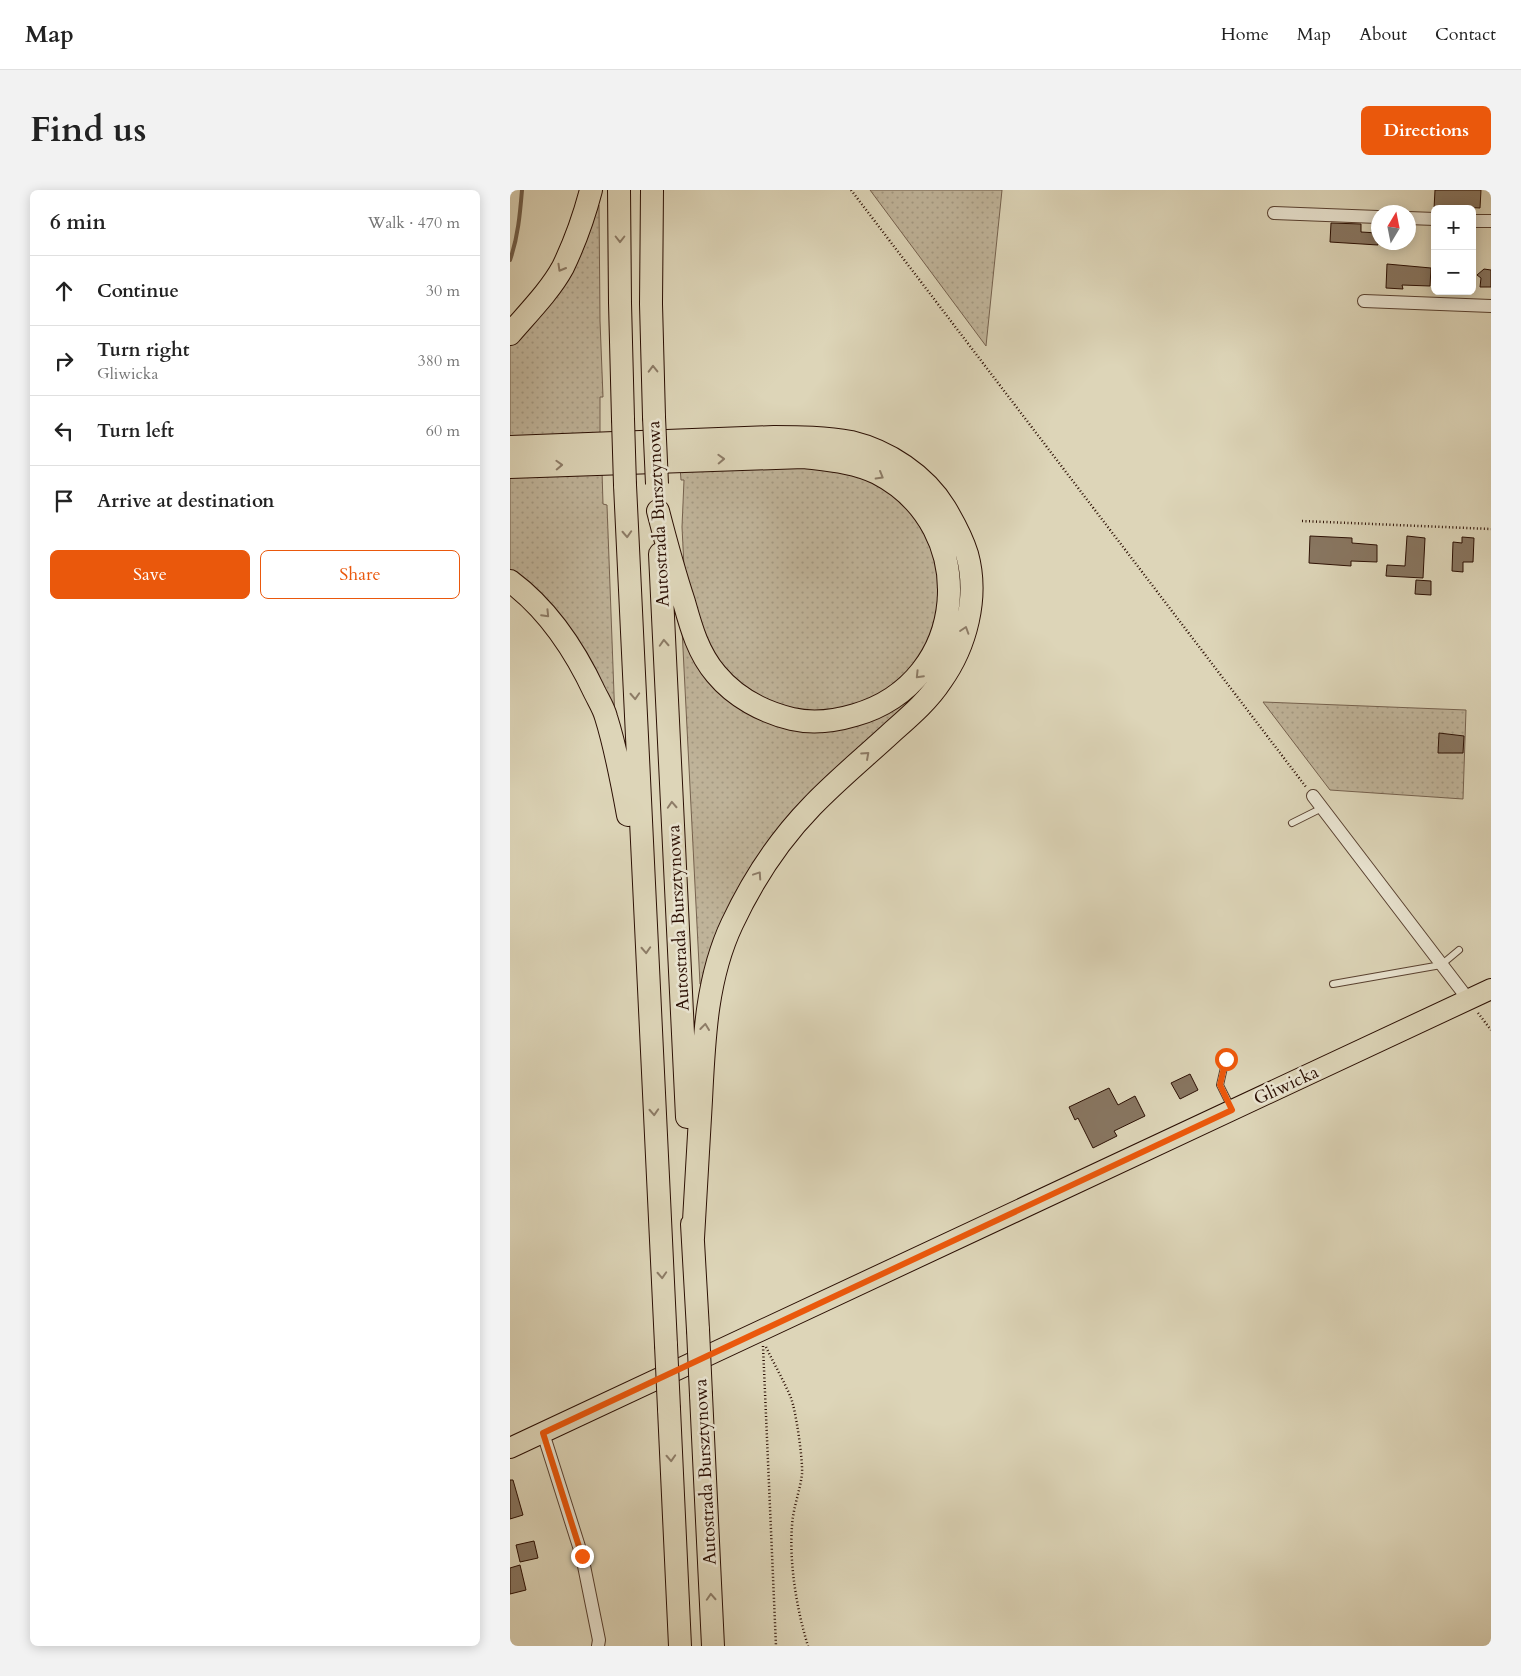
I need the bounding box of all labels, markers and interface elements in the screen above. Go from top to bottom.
text: Map [25,18,74,51]
text: Home [1221,22,1269,47]
text: Map [1297,22,1331,47]
text: About [1359,22,1407,47]
text: Contact [1435,22,1496,47]
text: Find us [30,106,146,154]
button: Directions [1361,106,1491,155]
north arrow [1371,205,1416,250]
map controls [1431,205,1476,295]
button: + [1431,205,1476,250]
text: 6 min [50,208,106,237]
text: Walk · 470 m [368,212,460,234]
one-way arrow [615,235,625,243]
button: − [1431,250,1476,295]
one-way arrow [558,262,568,271]
icon: ahead [50,277,78,305]
text: Continue [97,278,179,304]
text: 30 m [426,280,460,302]
text: Turn right [97,337,189,363]
icon: right [50,347,78,375]
text: 380 m [418,350,460,372]
text: Gliwicka [97,363,158,385]
one-way arrow [648,364,658,372]
icon: left [50,417,78,445]
text: Turn left [97,418,174,444]
text: 60 m [426,420,460,442]
street label: Autostrada Bursztynowa [641,420,676,608]
one-way arrow [718,454,725,464]
one-way arrow [555,460,563,470]
one-way arrow [875,470,884,480]
icon: arrive [50,487,78,515]
text: Arrive at destination [97,488,274,514]
one-way arrow [622,530,633,538]
button: Save [50,550,250,599]
button: Share [260,550,460,599]
one-way arrow [540,609,549,618]
one-way arrow [960,626,970,635]
one-way arrow [659,639,670,647]
one-way arrow [916,670,925,679]
one-way arrow [629,692,640,700]
one-way arrow [861,752,870,761]
one-way arrow [667,801,678,809]
street label: Autostrada Bursztynowa [661,824,696,1012]
one-way arrow [751,871,761,880]
one-way arrow [641,946,652,954]
one-way arrow [700,1023,710,1032]
route start [1215,1048,1238,1071]
street label: Gliwicka [1250,1059,1323,1111]
one-way arrow [649,1109,660,1117]
one-way arrow [657,1271,668,1279]
street label: Autostrada Bursztynowa [688,1378,723,1566]
one-way arrow [666,1454,677,1462]
route end [571,1545,594,1568]
one-way arrow [705,1593,716,1601]

